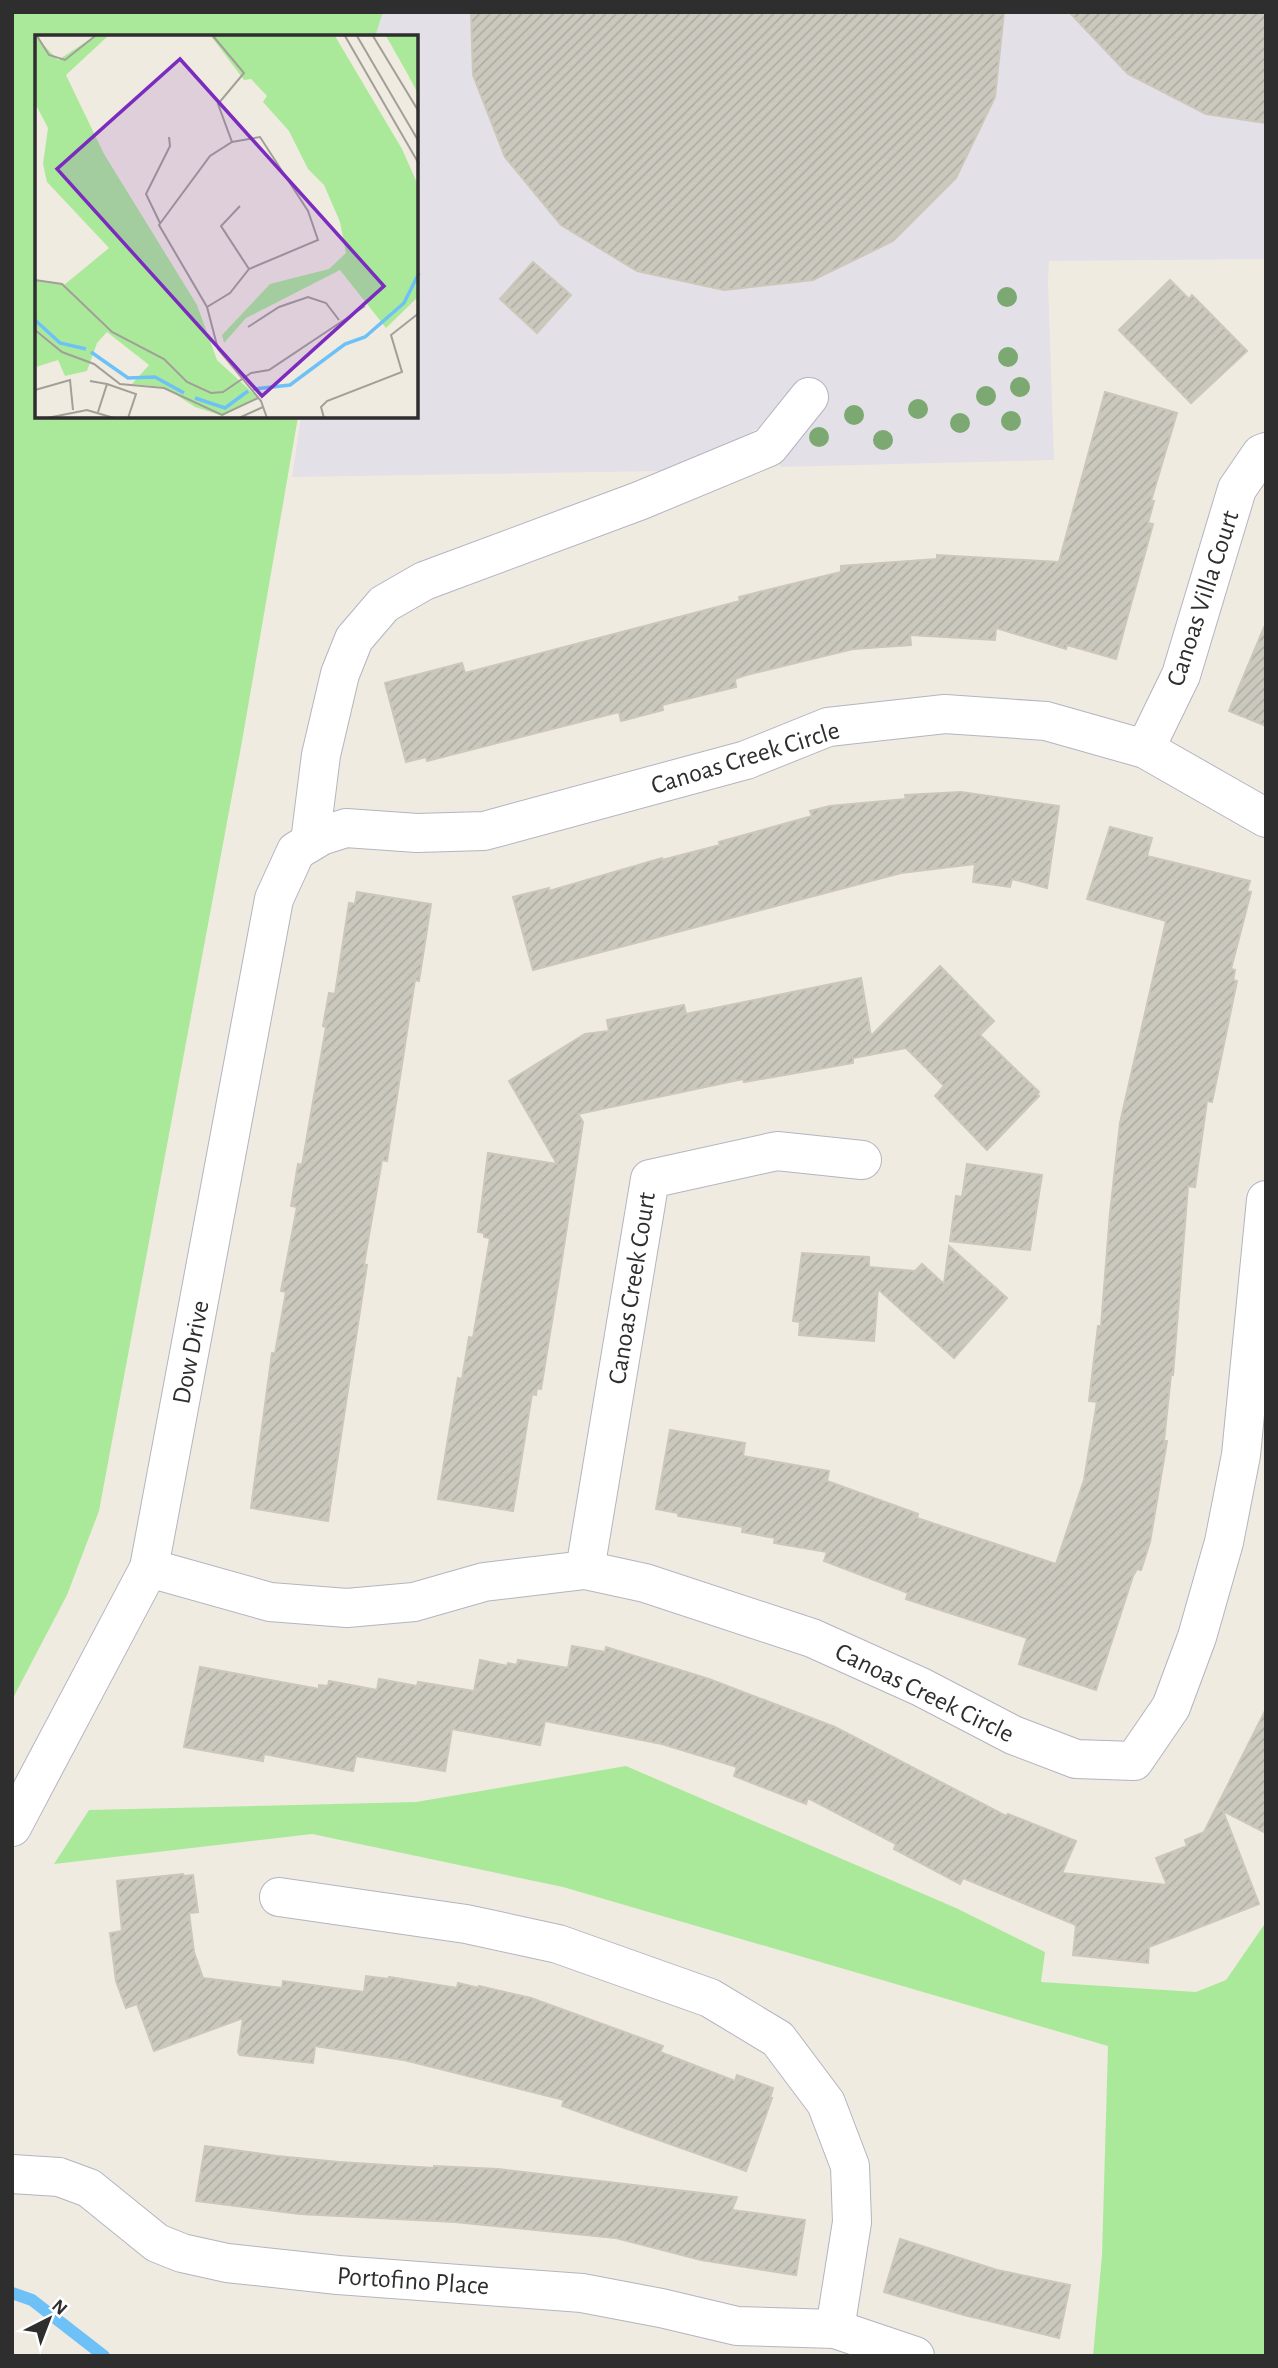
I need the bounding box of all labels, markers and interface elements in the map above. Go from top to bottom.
inset map [35,35,418,418]
street label: Canoas Villa Court [1162,507,1244,689]
street label: Canoas Creek Circle [648,717,843,799]
street label: Canoas Creek Court [604,1190,660,1386]
street label: Dow Drive [168,1298,214,1406]
street label: Canoas Creek Circle [831,1638,1018,1747]
street label: Portofino Place [336,2263,490,2299]
north arrow [14,2284,84,2354]
text: N [48,2296,71,2319]

